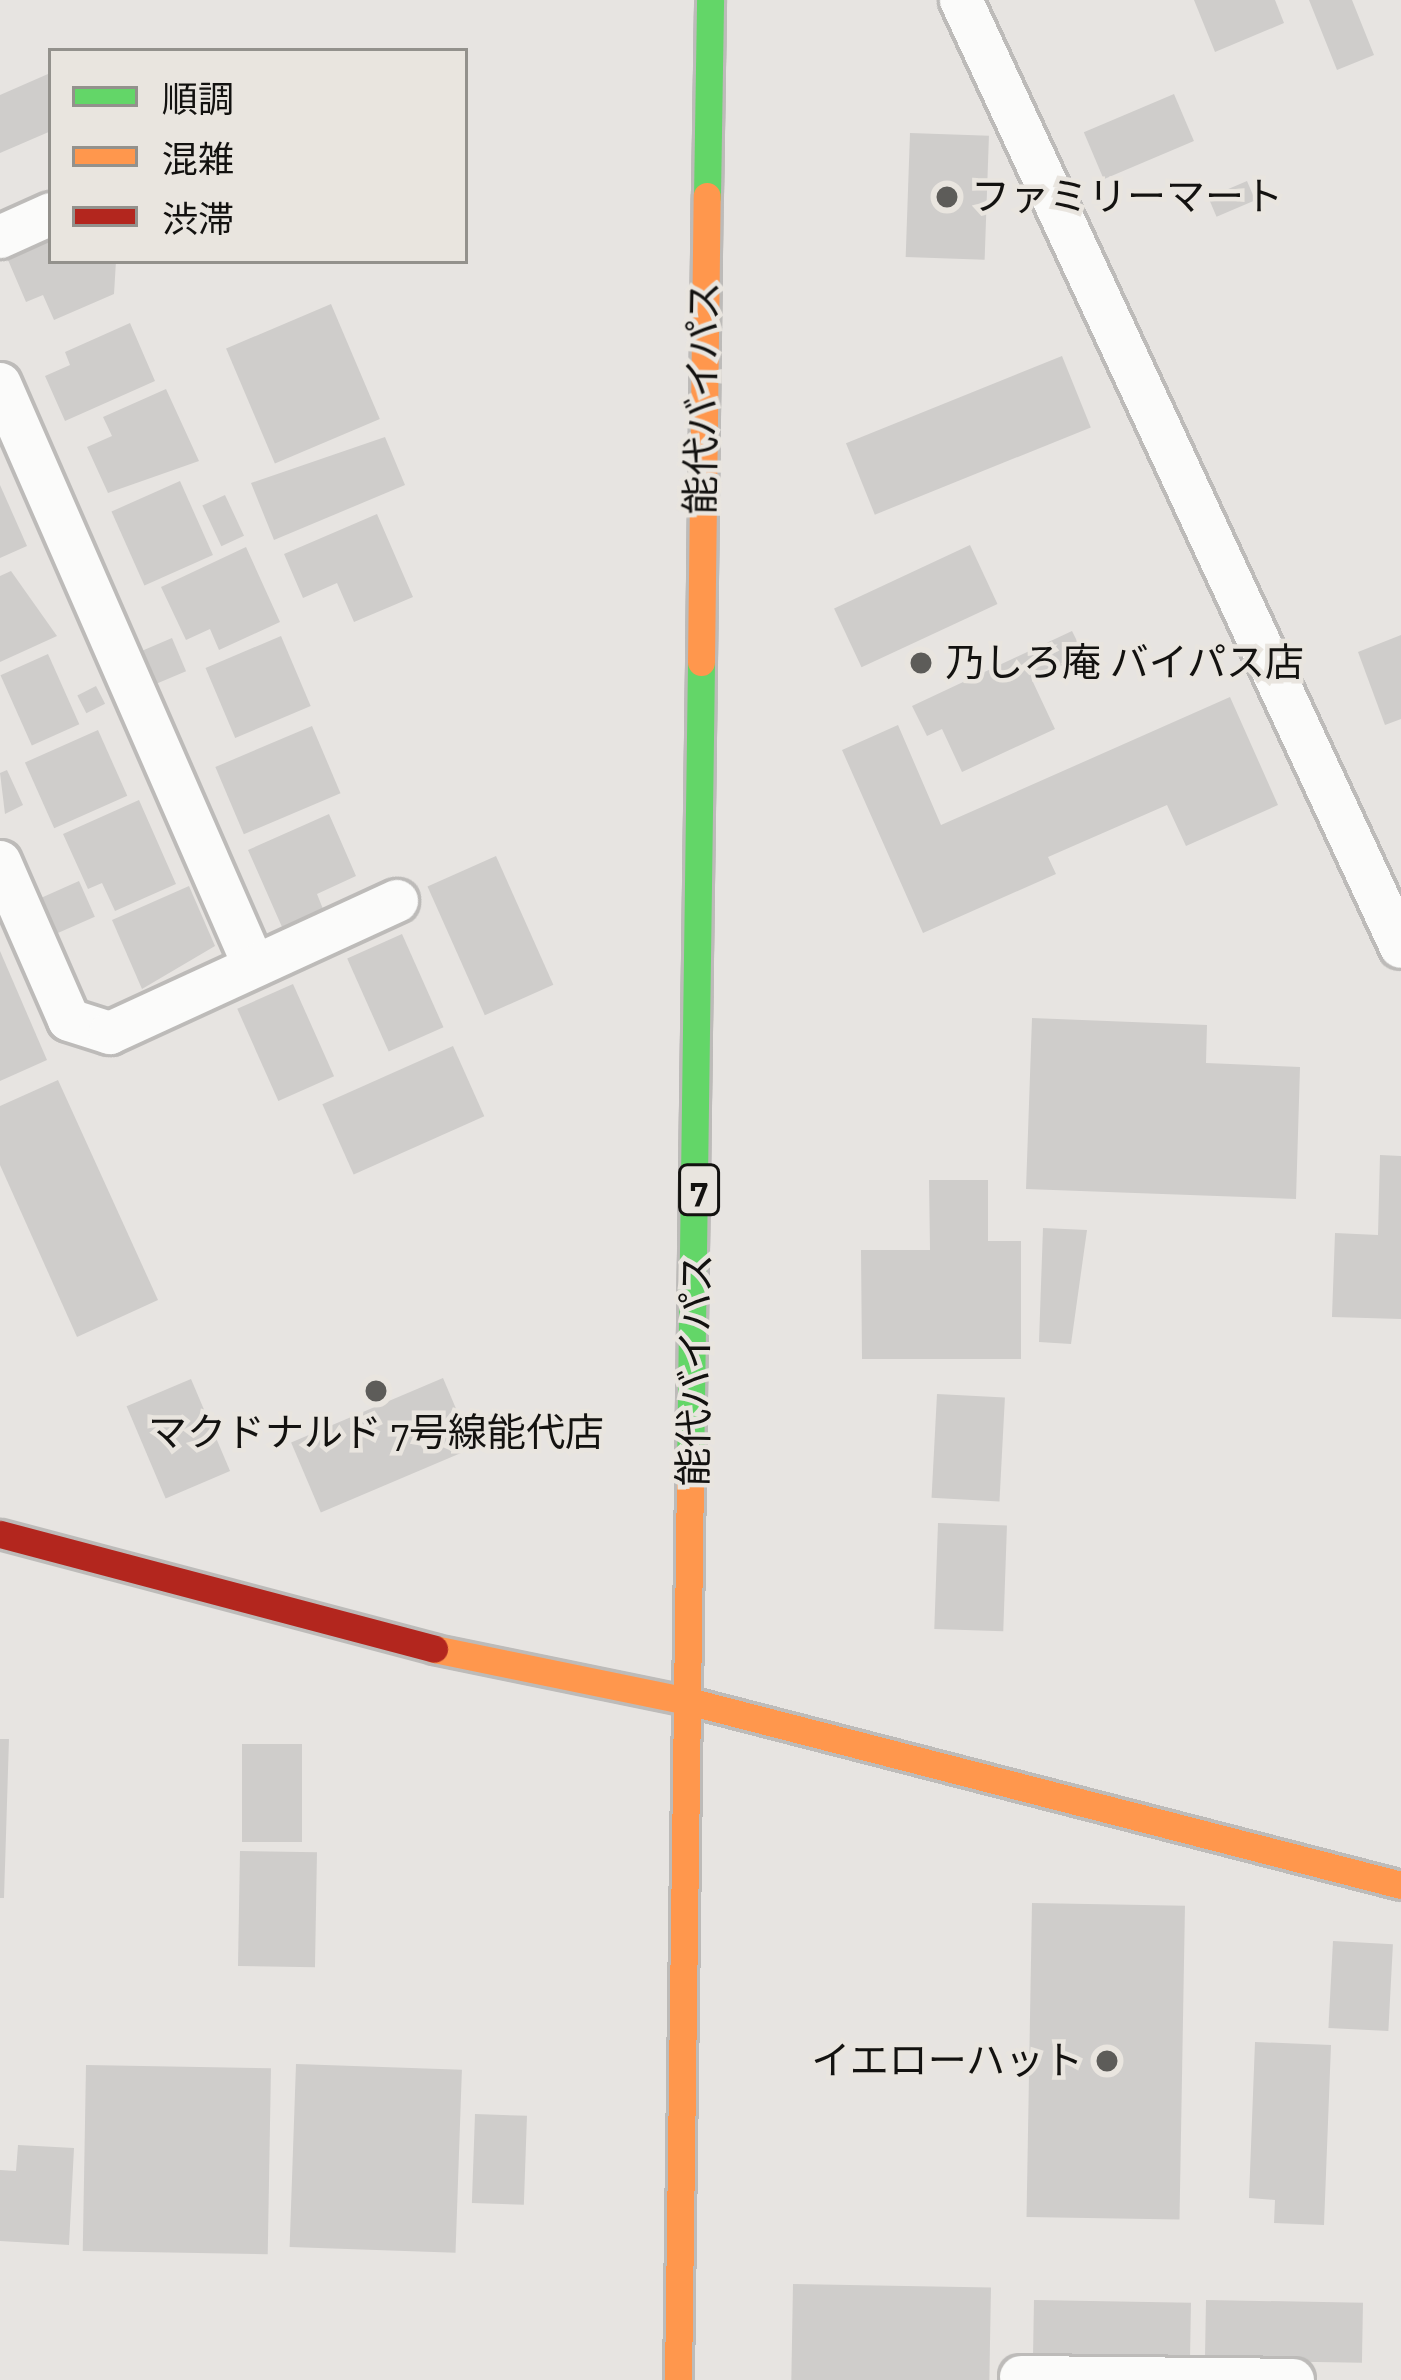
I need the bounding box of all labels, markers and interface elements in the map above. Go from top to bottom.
legend [48,48,468,264]
text: 順調 [162,78,234,121]
text: 混雑 [162,138,234,181]
place label: ファミリーマート [971,174,1283,220]
marker: ファミリーマート [934,184,960,210]
text: 渋滞 [162,198,234,241]
street label: 能代バイパス [678,281,728,515]
place label: 乃しろ庵 バイパス店 [945,640,1305,686]
marker: 乃しろ庵 バイパス店 [908,650,934,676]
road number: 7 [678,1160,720,1220]
street label: 能代バイパス [671,1253,721,1487]
marker: マクドナルド 7号線能代店 [363,1378,389,1404]
place label: マクドナルド 7号線能代店 [148,1410,604,1456]
place label: イエローハット [810,2038,1083,2084]
marker: イエローハット [1094,2048,1120,2074]

